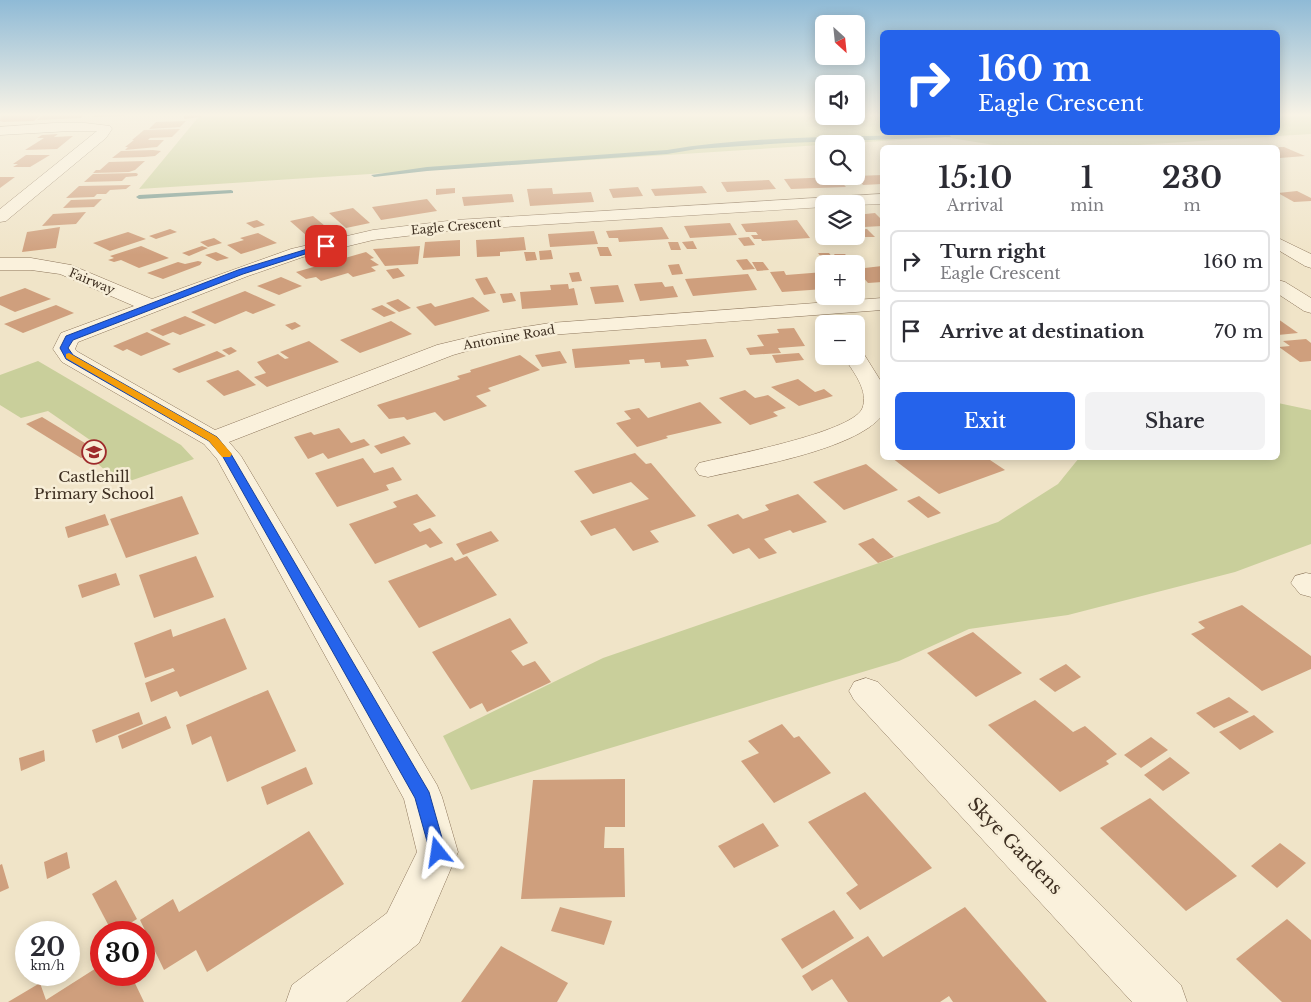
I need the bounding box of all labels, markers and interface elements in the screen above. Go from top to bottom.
north arrow [815,15,865,65]
map controls [815,15,865,365]
text: 160 m [978,47,1091,90]
icon: right [895,50,960,115]
button: sound [815,75,865,125]
text: Eagle Crescent [978,90,1144,117]
button: search [815,135,865,185]
text: 15:10 [938,159,1013,196]
text: 1 [1081,159,1094,196]
text: 230 [1162,159,1222,196]
button: layers [815,195,865,245]
text: Arrival [947,195,1003,215]
text: min [1070,195,1104,215]
text: m [1183,195,1201,215]
street label: Eagle Crescent [410,215,502,237]
pin [305,225,347,267]
icon: arrive [312,232,340,260]
text: Turn right [940,240,1046,263]
icon: right [897,247,925,275]
text: 160 m [1203,250,1263,273]
button: + [815,255,865,305]
text: Eagle Crescent [940,263,1061,283]
street label: Fairway [67,265,117,297]
button: − [815,315,865,365]
icon: arrive [897,317,925,345]
text: Arrive at destination [940,320,1144,343]
text: 70 m [1214,320,1263,343]
street label: Antonine Road [461,322,556,353]
button: Exit [895,392,1075,450]
button: Share [1085,392,1265,450]
school or university icon: Castlehill Primary School [81,439,107,465]
place label: Castlehill Primary School [34,467,154,503]
street label: Skye Gardens [963,793,1067,899]
position arrow [411,825,463,877]
speed limit sign: 30 [90,921,155,986]
text: 20 [30,932,65,963]
text: km/h [30,958,65,973]

